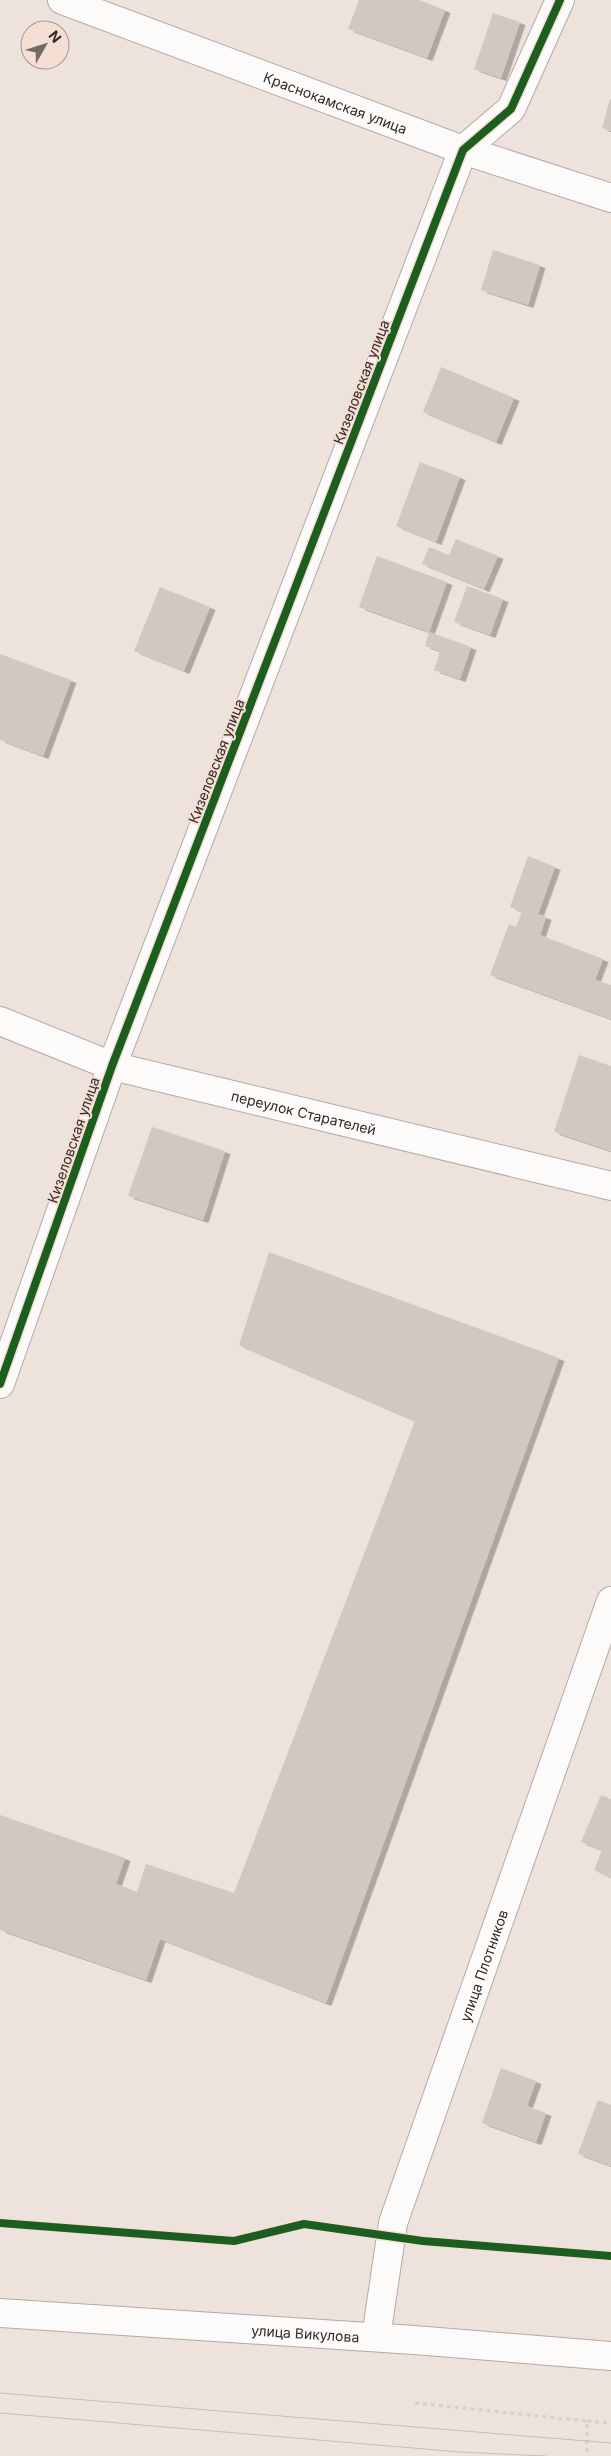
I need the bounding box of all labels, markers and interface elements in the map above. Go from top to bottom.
north arrow [20,20,70,70]
text: N [46,27,65,46]
street label: Краснокамская улица [261,68,410,137]
street label: Кизеловская улица [329,317,393,447]
street label: Кизеловская улица [184,696,248,826]
street label: Кизеловская улица [43,1075,103,1205]
street label: переулок Старателей [230,1087,378,1138]
street label: улица Плотников [456,1907,511,2024]
street label: улица Викулова [251,2321,360,2345]

